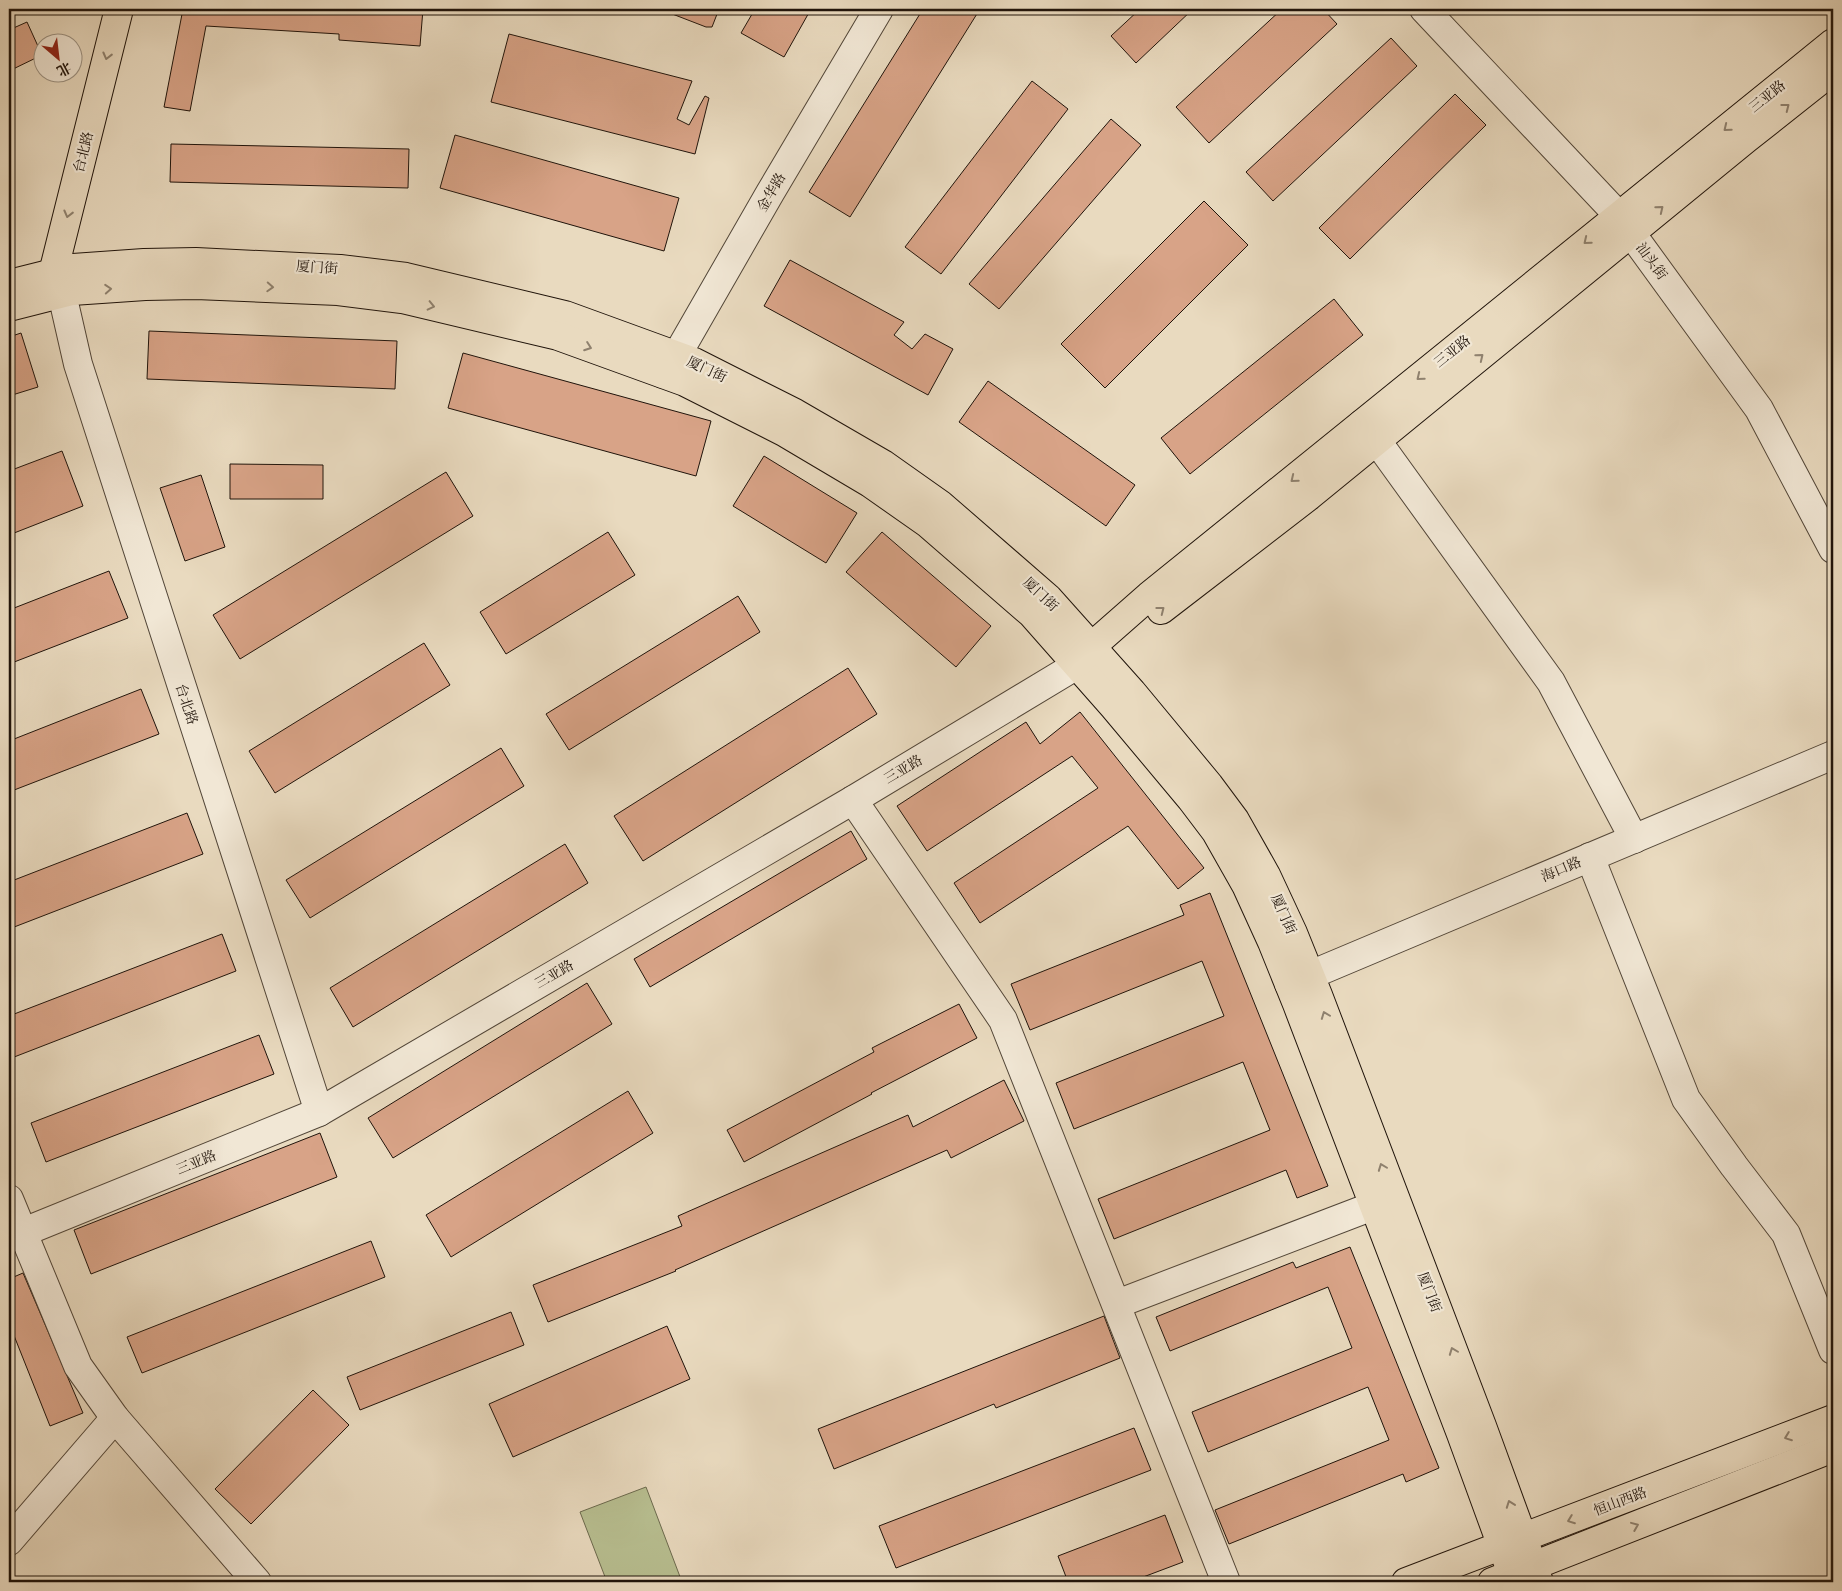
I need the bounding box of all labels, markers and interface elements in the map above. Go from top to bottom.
north arrow [32,32,82,82]
one-way arrow [102,52,113,61]
text: 北 [54,58,75,81]
street label: 三亚路 [1745,76,1789,116]
one-way arrow [1780,105,1789,113]
one-way arrow [1724,123,1733,131]
street label: 台北路 [69,129,97,175]
street label: 金华路 [753,169,789,215]
one-way arrow [1654,207,1663,215]
one-way arrow [63,209,74,218]
one-way arrow [1584,236,1593,244]
street label: 汕头街 [1632,239,1672,283]
street label: 厦门街 [295,257,339,277]
one-way arrow [267,282,275,292]
one-way arrow [104,283,112,294]
one-way arrow [427,300,436,311]
street label: 三亚路 [1430,331,1474,371]
one-way arrow [584,341,592,351]
street label: 厦门街 [684,352,730,386]
one-way arrow [1474,354,1483,362]
one-way arrow [1417,371,1426,379]
one-way arrow [1291,473,1300,481]
street label: 厦门街 [1020,573,1062,615]
one-way arrow [1155,608,1164,616]
street label: 台北路 [172,681,202,727]
street label: 三亚路 [880,750,926,788]
street label: 海口路 [1538,853,1584,885]
street label: 厦门街 [1267,891,1301,937]
street label: 三亚路 [531,956,577,992]
one-way arrow [1321,1011,1331,1020]
street label: 三亚路 [173,1146,219,1178]
one-way arrow [1378,1163,1388,1172]
street label: 厦门街 [1414,1269,1446,1315]
one-way arrow [1449,1348,1459,1356]
one-way arrow [1784,1431,1793,1441]
street label: 恒山西路 [1591,1483,1649,1519]
one-way arrow [1506,1500,1516,1508]
one-way arrow [1567,1514,1575,1524]
one-way arrow [1631,1522,1639,1532]

